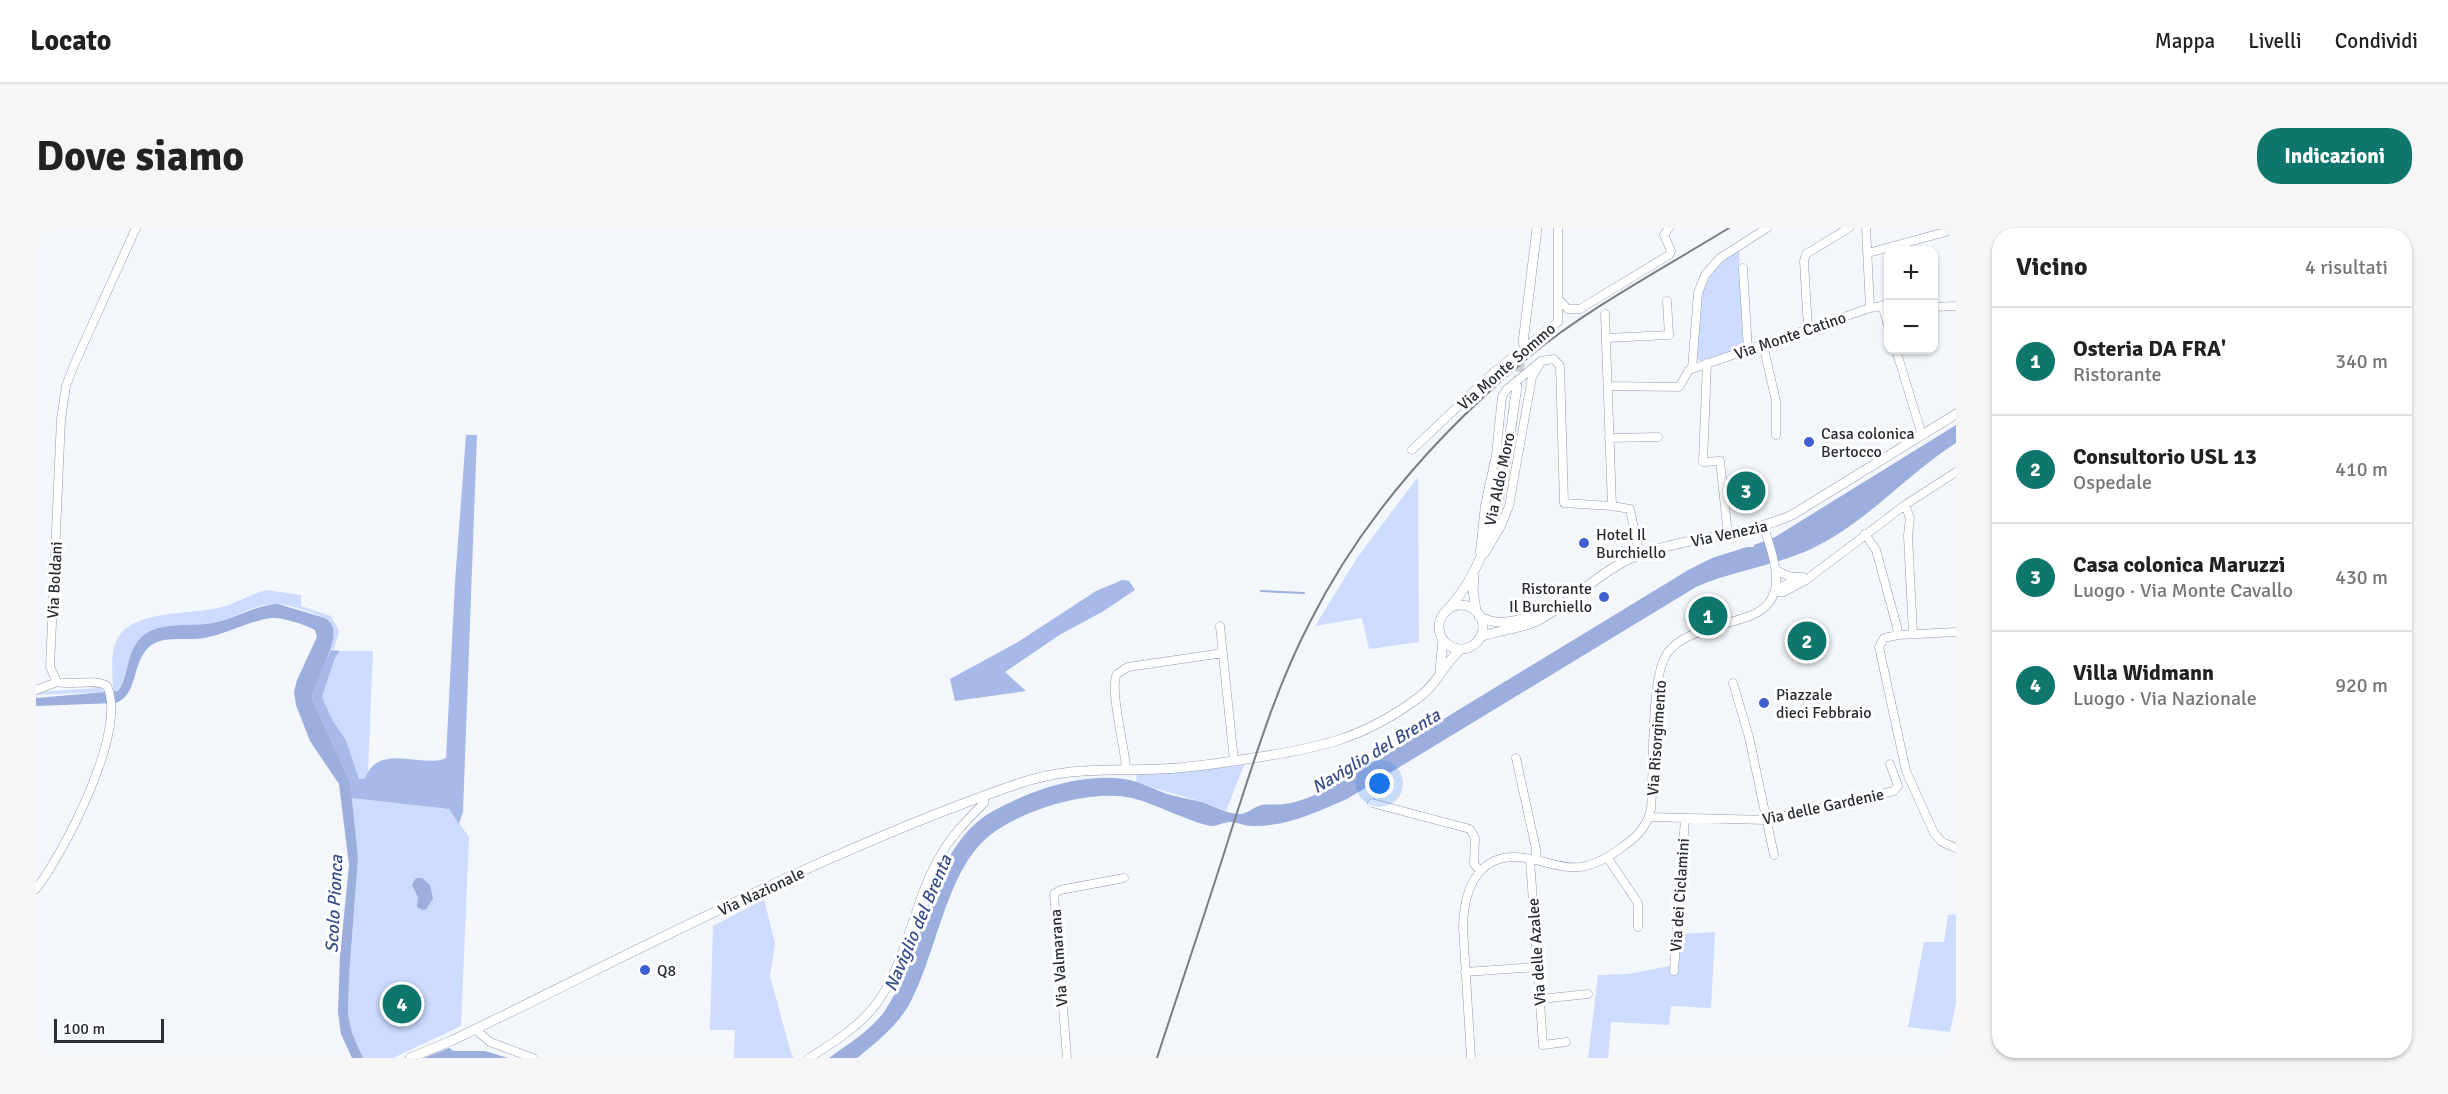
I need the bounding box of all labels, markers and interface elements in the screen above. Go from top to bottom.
text: Locato [30,24,111,58]
text: Mappa [2155,28,2215,54]
text: Livelli [2248,28,2302,54]
text: Condividi [2335,28,2418,54]
button: Indicazioni [2257,128,2412,184]
text: Dove siamo [36,131,244,182]
map controls [1884,246,1938,354]
button: + [1884,246,1938,300]
text: Vicino [2016,251,2088,283]
text: 4 risultati [2305,255,2388,280]
button: − [1884,300,1938,354]
street label: Via Monte Catino [1732,307,1849,364]
street label: Via Monte Sommo [1454,319,1560,415]
text: Osteria DA FRA' [2073,335,2226,362]
text: 1 [2030,349,2041,374]
text: 340 m [2335,349,2388,374]
text: Ristorante [2073,362,2162,387]
place label: Casa colonica Bertocco [1821,424,1915,462]
street label: Via Aldo Moro [1480,431,1520,528]
marker: Casa colonica Bertocco [1802,435,1816,449]
text: Consultorio USL 13 [2073,443,2257,470]
text: 2 [2030,457,2041,482]
text: 410 m [2335,457,2388,482]
pin: 3 [1726,468,1766,514]
text: Ospedale [2073,470,2152,495]
street label: Via Venezia [1689,516,1769,552]
place label: Hotel Il Burchiello [1596,525,1666,563]
marker: Hotel Il Burchiello [1577,536,1591,550]
street label: Via Boldani [43,541,67,619]
text: Casa colonica Maruzzi [2073,551,2285,578]
text: 3 [2030,565,2041,590]
text: 430 m [2335,565,2388,590]
text: Luogo · Via Monte Cavallo [2073,578,2293,603]
place label: Ristorante Il Burchiello [1509,579,1592,617]
marker: Ristorante Il Burchiello [1597,590,1611,604]
pin: 1 [1688,594,1728,638]
pin: 2 [1788,618,1826,664]
text: Villa Widmann [2073,659,2214,686]
text: 4 [2030,673,2041,698]
text: 920 m [2335,673,2388,698]
street label: Via Risorgimento [1643,679,1671,797]
place label: Piazzale dieci Febbraio [1776,685,1872,723]
text: Luogo · Via Nazionale [2073,686,2257,711]
marker: Piazzale dieci Febbraio [1757,696,1771,710]
water label: Naviglio del Brenta [1308,704,1445,798]
your location [1365,769,1394,798]
street label: Via delle Gardenie [1761,784,1886,830]
street label: Via dei Ciclamini [1666,837,1694,953]
water label: Naviglio del Brenta [879,851,957,994]
water label: Scolo Pionca [320,854,348,954]
street label: Via Nazionale [715,863,808,921]
street label: Via delle Azalee [1523,897,1551,1006]
street label: Via Valmarana [1046,908,1072,1008]
place label: Q8 [657,961,676,981]
marker: Q8 [638,963,652,977]
pin: 4 [382,982,422,1026]
scale bar [54,1016,164,1044]
text: 100 m [63,1019,105,1039]

